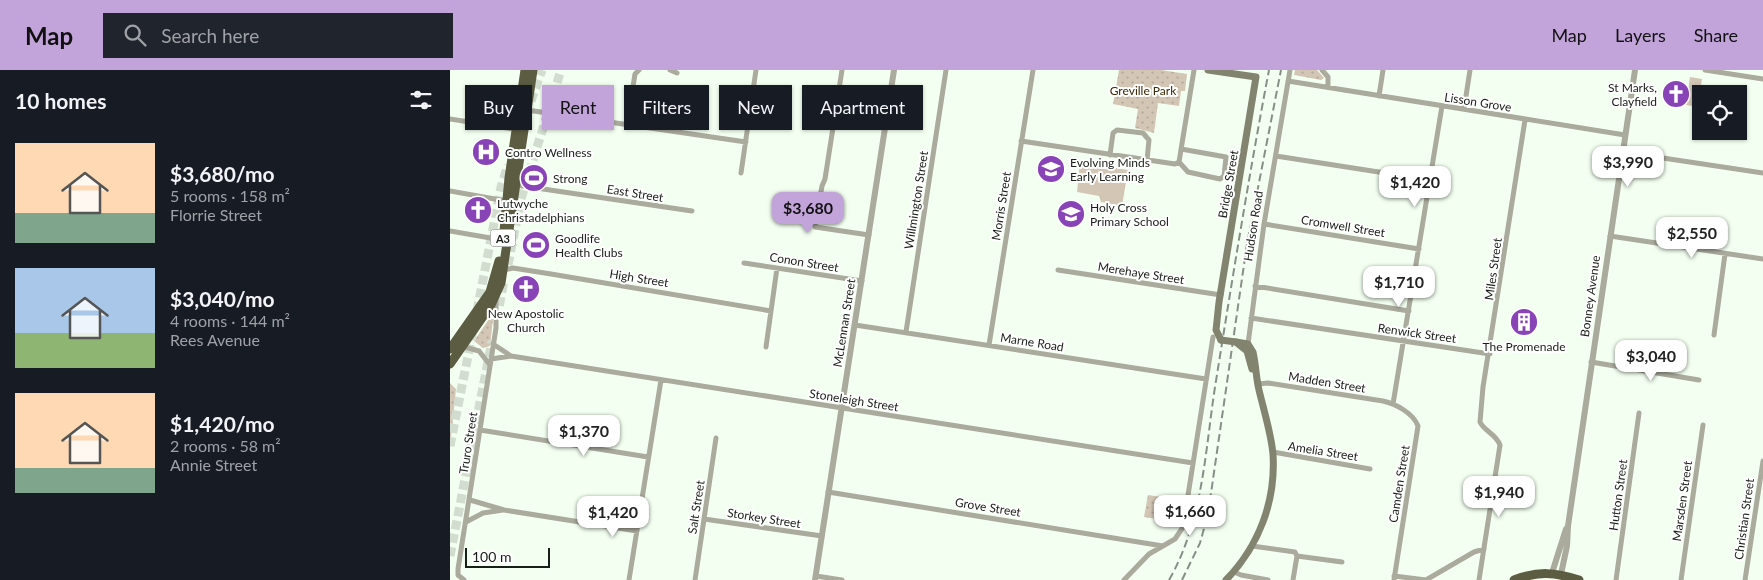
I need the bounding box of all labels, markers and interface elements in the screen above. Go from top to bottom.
search box [103,13,453,58]
text: Map [25,21,73,50]
icon: search [121,21,149,49]
text: Search here [161,24,259,47]
text: Map [1551,24,1587,46]
text: Layers [1615,24,1666,46]
text: Share [1694,24,1738,46]
church icon: St Marks, Clayfield [1661,79,1691,109]
place label: St Marks, Clayfield [1608,80,1657,109]
park label: Greville Park [1110,83,1177,98]
chip: Buy [465,85,532,130]
chip: Rent [542,85,614,130]
chip: Filters [624,85,709,130]
chip: New [719,85,792,130]
chip: Apartment [802,85,923,130]
map controls [1692,85,1747,140]
button: locate [1692,85,1747,140]
icon: filters [407,86,435,114]
text: 10 homes [15,88,106,113]
street label: Lisson Grove [1443,89,1513,115]
hospital icon: Contro Wellness [471,137,501,167]
place label: Contro Wellness [505,145,592,160]
pin: $3,990 [1587,146,1669,188]
street label: Bridge Street [1215,148,1241,219]
street label: Willmington Street [901,149,931,250]
text: $3,990 [1603,152,1653,171]
school or university icon: Evolving Minds Early Learning [1036,154,1066,184]
place label: Evolving Minds Early Learning [1070,155,1150,184]
text: $3,680/mo [170,161,275,186]
icon: home [55,163,115,223]
sports icon: Strong [519,163,549,193]
pin: $1,420 [1374,166,1456,208]
street label: Morris Street [988,170,1014,241]
place label: Strong [553,171,587,186]
text: $1,420 [1390,172,1440,191]
street label: East Street [606,181,665,205]
text: 5 rooms · 158 m² [170,186,290,205]
street label: Hudson Road [1240,190,1266,262]
pin: $3,680 [767,191,849,234]
church icon: Lutwyche Christadelphians [463,195,493,225]
place label: Lutwyche Christadelphians [497,196,584,225]
text: $3,680 [783,198,833,217]
school or university icon: Holy Cross Primary School [1056,199,1086,229]
place label: Holy Cross Primary School [1090,200,1169,229]
text: Florrie Street [170,205,262,224]
street label: Cromwell Street [1300,212,1387,240]
pin: $2,550 [1651,216,1733,259]
text: $2,550 [1667,223,1717,242]
road number: A3 [490,230,516,247]
sports icon: Goodlife Health Clubs [521,230,551,260]
place label: Goodlife Health Clubs [555,231,623,260]
street label: Miles Street [1481,236,1505,301]
street label: Conon Street [768,249,840,275]
street label: Bonney Avenue [1577,254,1603,338]
street label: Merehaye Street [1097,259,1186,287]
street label: High Street [608,266,670,290]
pin: $1,710 [1358,266,1440,308]
text: $1,710 [1374,272,1424,291]
church icon: New Apostolic Church [511,274,541,304]
street label: McLennan Street [830,277,859,368]
text: $3,040/mo [170,286,275,311]
icon: home [55,288,115,348]
place label: New Apostolic Church [488,306,564,335]
building icon: The Promenade [1509,307,1539,337]
text: 4 rooms · 144 m² [170,311,290,330]
street label: Renwick Street [1377,320,1458,346]
text: Rees Avenue [170,330,260,349]
street label: Marne Road [999,330,1065,354]
place label: The Promenade [1482,339,1566,354]
pin: $3,040 [1610,340,1692,382]
text: $3,040 [1626,346,1676,365]
street label: Madden Street [1287,368,1367,396]
street label: Stoneleigh Street [808,386,900,415]
street label: Truro Street [456,410,480,475]
text: $1,420/mo [170,411,275,436]
icon: home [55,413,115,473]
pin: $1,370 [543,414,625,457]
text: $1,370 [559,421,609,440]
text: 2 rooms · 58 m² [170,436,281,455]
street label: Amelia Street [1287,438,1360,464]
street label: Camden Street [1385,443,1413,524]
text: Annie Street [170,455,257,474]
street label: Hutton Street [1606,458,1631,532]
street label: Marsden Street [1669,459,1695,542]
pin: $1,940 [1458,476,1540,518]
street label: Christian Street [1731,477,1757,561]
street label: Salt Street [684,478,708,535]
text: $1,940 [1474,482,1524,501]
street label: Grove Street [954,494,1023,520]
pin: $1,660 [1149,494,1231,537]
pin: $1,420 [572,496,654,538]
text: $1,660 [1165,501,1215,520]
text: $1,420 [588,502,638,521]
street label: Storkey Street [726,505,802,531]
scale bar [465,545,550,568]
text: 100 m [472,548,511,565]

